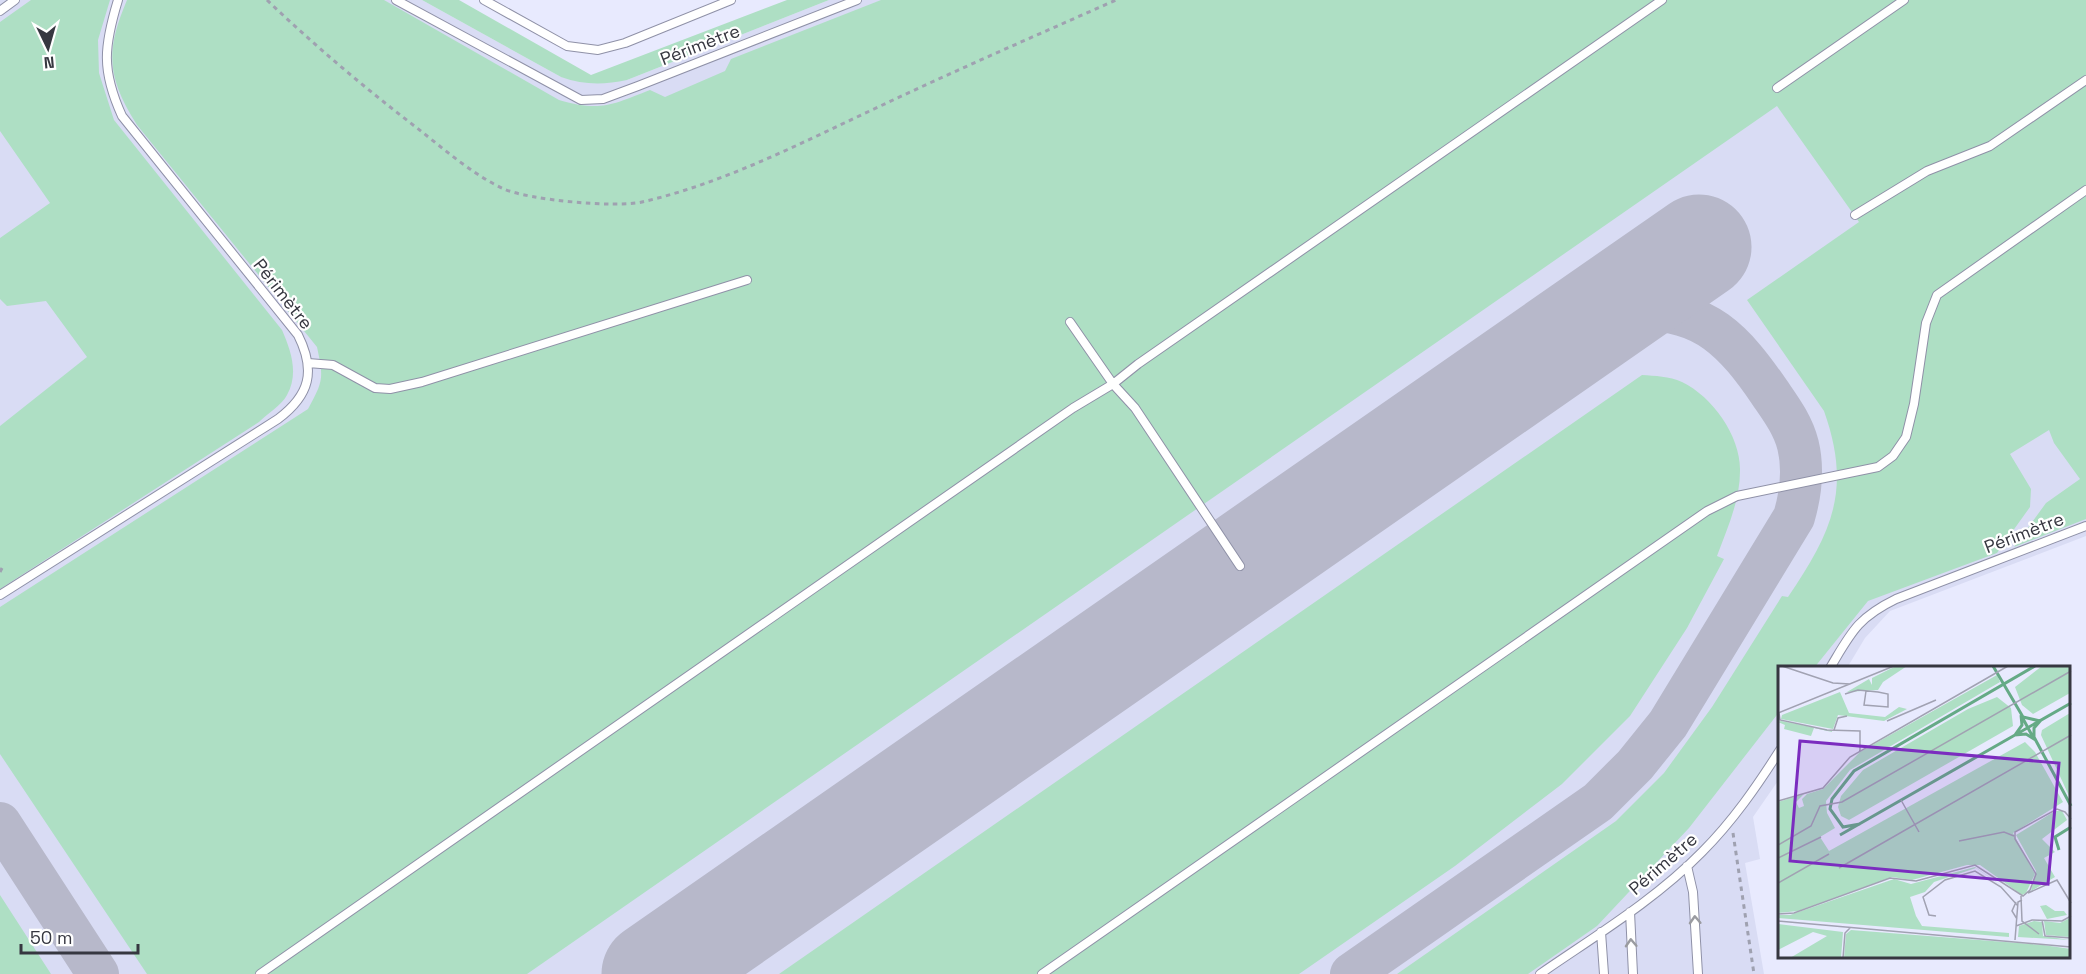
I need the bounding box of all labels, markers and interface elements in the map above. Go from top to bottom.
north arrow [18,18,78,78]
street label: Périmètre [657,19,743,70]
text: N [43,52,56,73]
street label: Périmètre [249,254,318,334]
street label: Périmètre [1981,507,2067,558]
inset map [1778,666,2071,959]
street label: Périmètre [1624,828,1702,900]
one-way arrow [1688,915,1701,924]
scale bar [21,917,138,955]
text: 50 m [30,926,72,949]
one-way arrow [1625,938,1638,947]

